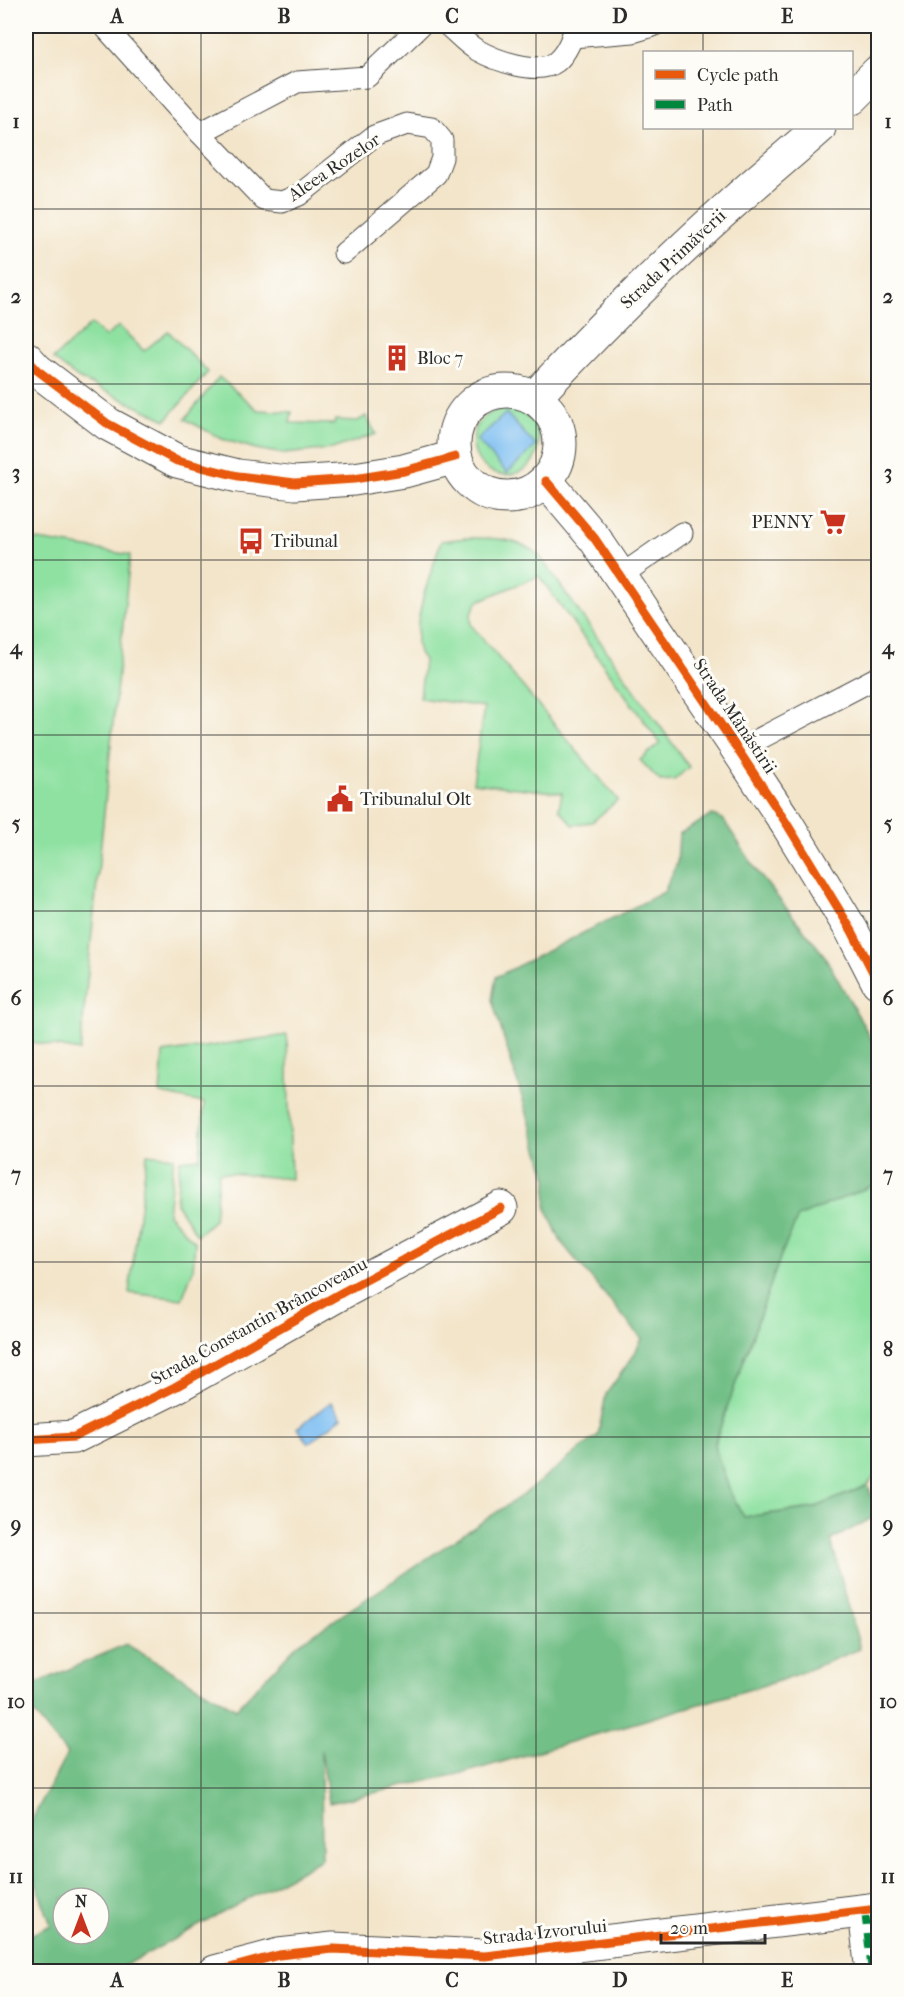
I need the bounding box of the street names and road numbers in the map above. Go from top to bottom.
street label: Aleea Rozelor [283,129,385,207]
street label: Strada Primăverii [616,205,731,314]
street label: Strada Mănăstirii [688,655,781,778]
street label: Strada Constantin Brâncoveanu [147,1253,371,1390]
street label: Strada Izvorului [482,1915,609,1949]

